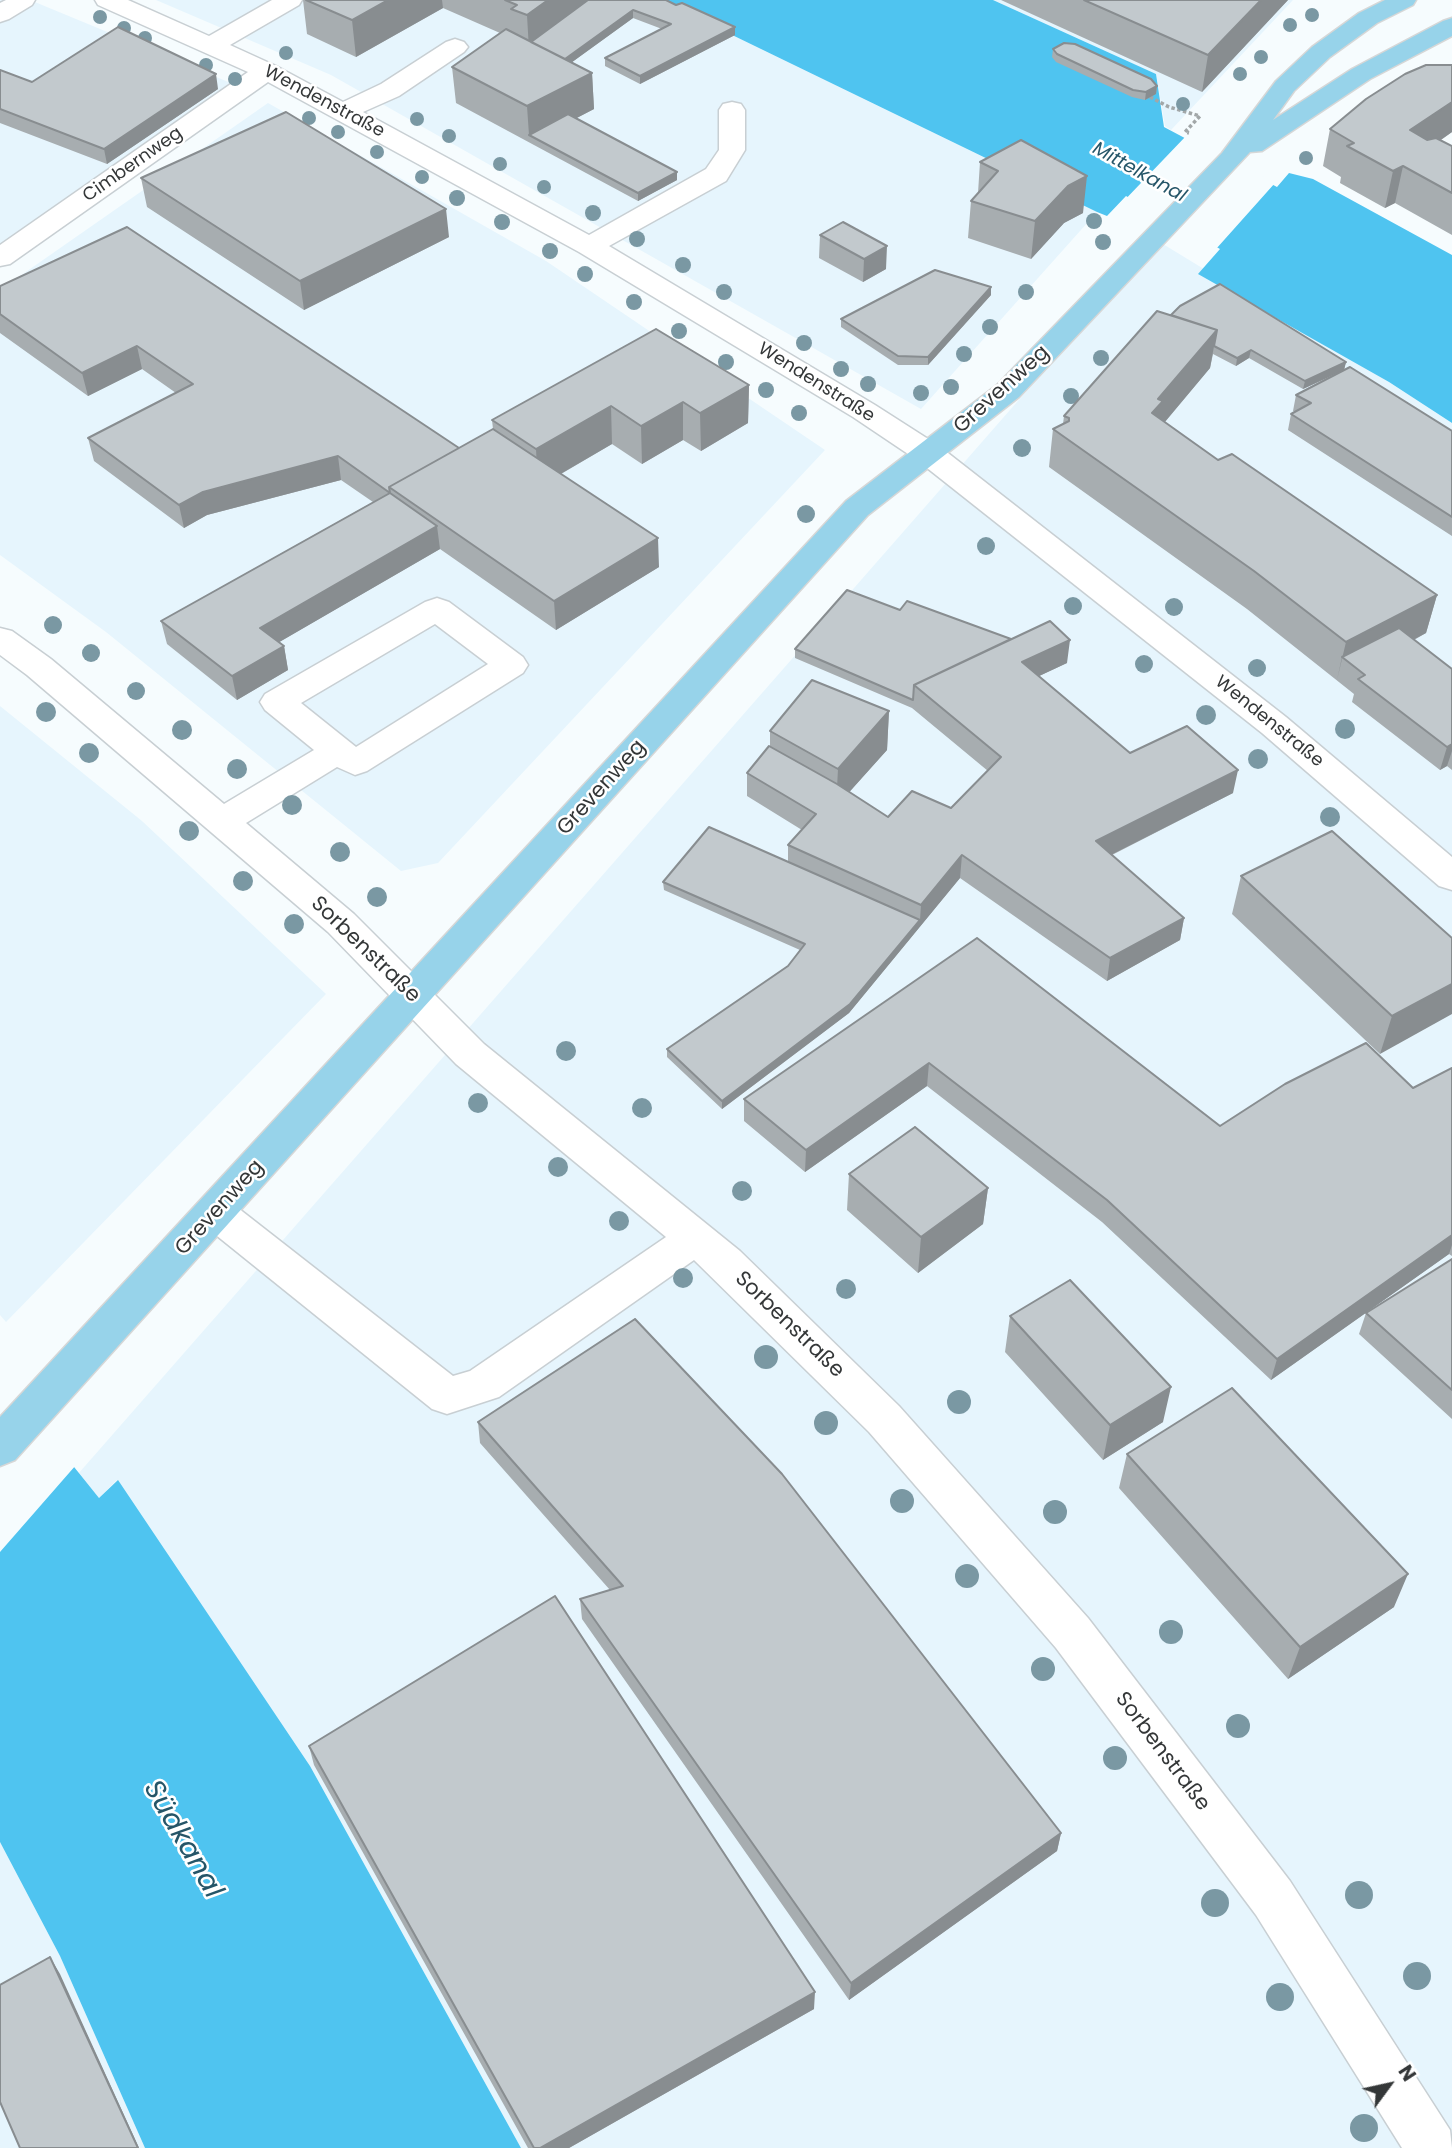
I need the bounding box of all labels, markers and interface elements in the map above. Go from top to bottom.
street label: Wendenstraße [260,61,388,143]
street label: Cimbernweg [79,123,187,207]
water label: Mittelkanal [1088,138,1190,208]
street label: Wendenstraße [754,339,878,427]
street label: Grevenweg [949,341,1055,439]
street label: Wendenstraße [1210,672,1328,772]
street label: Grevenweg [553,735,651,841]
street label: Sorbenstraße [305,892,425,1008]
street label: Grevenweg [171,1155,269,1261]
street label: Sorbenstraße [729,1267,849,1383]
street label: Sorbenstraße [1109,1688,1215,1816]
water label: Südkanal [135,1775,229,1905]
north arrow [1354,2050,1424,2120]
text: N [1392,2060,1422,2087]

